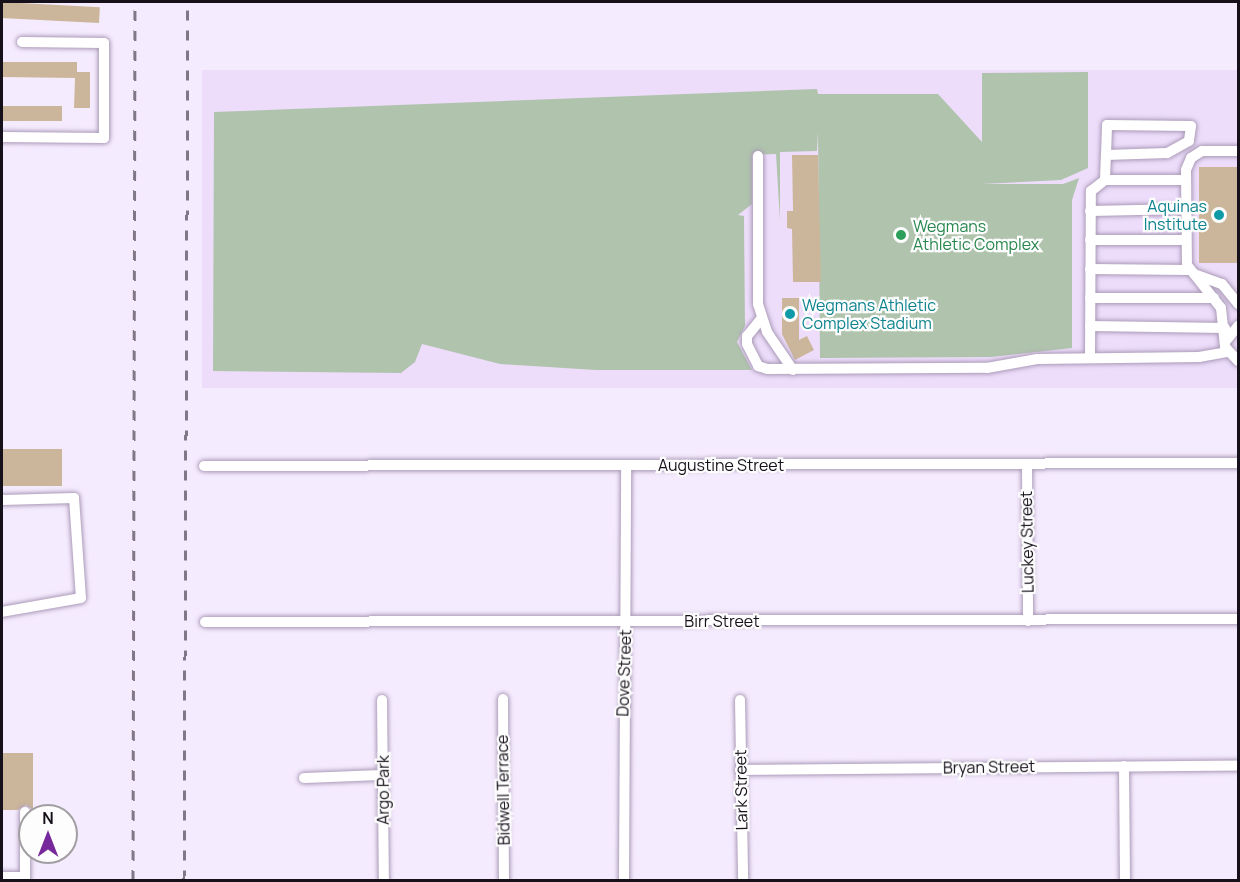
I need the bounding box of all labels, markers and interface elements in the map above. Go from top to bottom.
place label: Aquinas Institute [1144,196,1207,234]
marker: Aquinas Institute [1212,208,1226,222]
place label: Wegmans Athletic Complex [913,216,1039,254]
marker: Wegmans Athletic Complex [894,228,908,242]
place label: Wegmans Athletic Complex Stadium [802,295,936,333]
marker: Wegmans Athletic Complex Stadium [783,307,797,321]
street label: Augustine Street [658,455,784,475]
street label: Luckey Street [1017,491,1037,593]
street label: Birr Street [684,611,760,631]
street label: Dove Street [613,629,635,717]
street label: Bidwell Terrace [492,734,514,846]
street label: Lark Street [731,749,751,831]
street label: Argo Park [373,755,393,825]
street label: Bryan Street [943,757,1035,777]
north arrow [18,804,78,864]
text: N [42,807,54,829]

